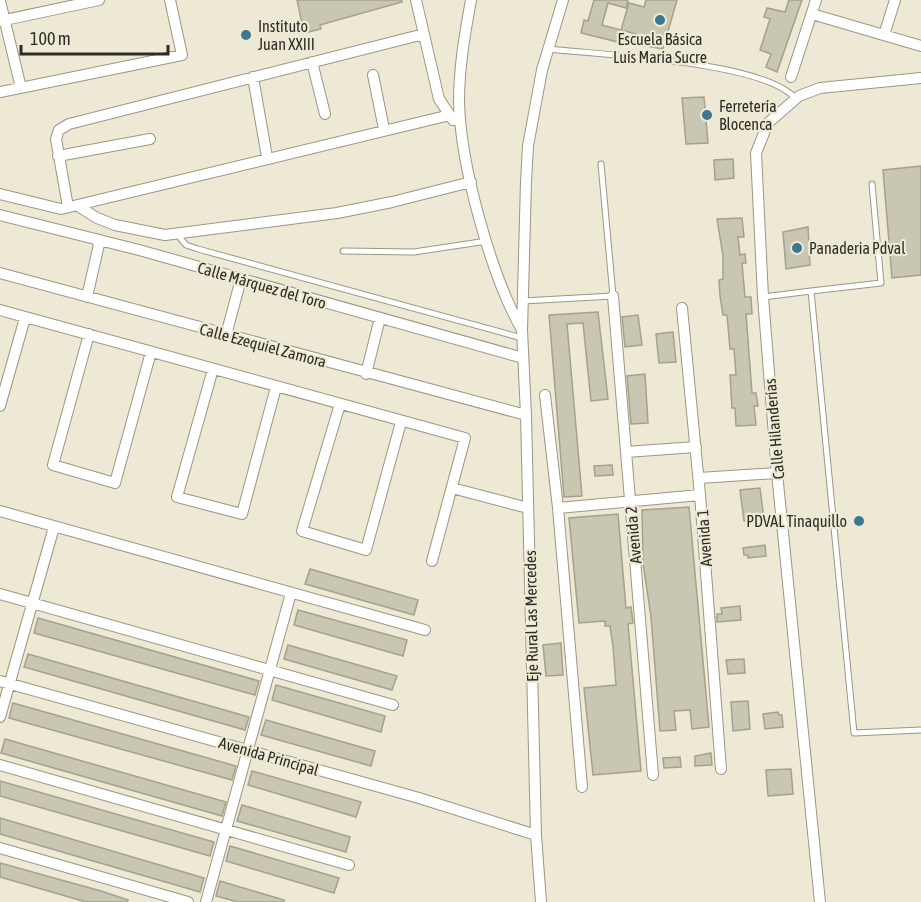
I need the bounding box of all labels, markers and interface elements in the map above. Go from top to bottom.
marker: Escuela Básica Luis María Sucre [653,13,667,27]
place label: Instituto Juan XXIII [258,17,315,53]
scale bar [21,18,168,56]
text: 100 m [30,28,71,49]
marker: Instituto Juan XXIII [239,28,253,42]
place label: Escuela Básica Luis María Sucre [613,30,707,66]
place label: Ferretería Blocenca [719,97,777,133]
marker: Ferretería Blocenca [700,108,714,122]
place label: Panaderia Pdval [809,239,906,257]
marker: Panaderia Pdval [790,241,804,255]
street label: Calle Márquez del Toro [195,258,328,313]
street label: Calle Ezequiel Zamora [198,319,328,372]
street label: Calle Hilanderías [761,377,787,480]
street label: Avenida 2 [622,505,644,565]
street label: Avenida 1 [693,509,715,567]
place label: PDVAL Tinaquillo [746,512,847,531]
marker: PDVAL Tinaquillo [852,514,866,528]
street label: Eje Rural Las Mercedes [521,550,542,682]
street label: Avenida Principal [217,733,322,780]

